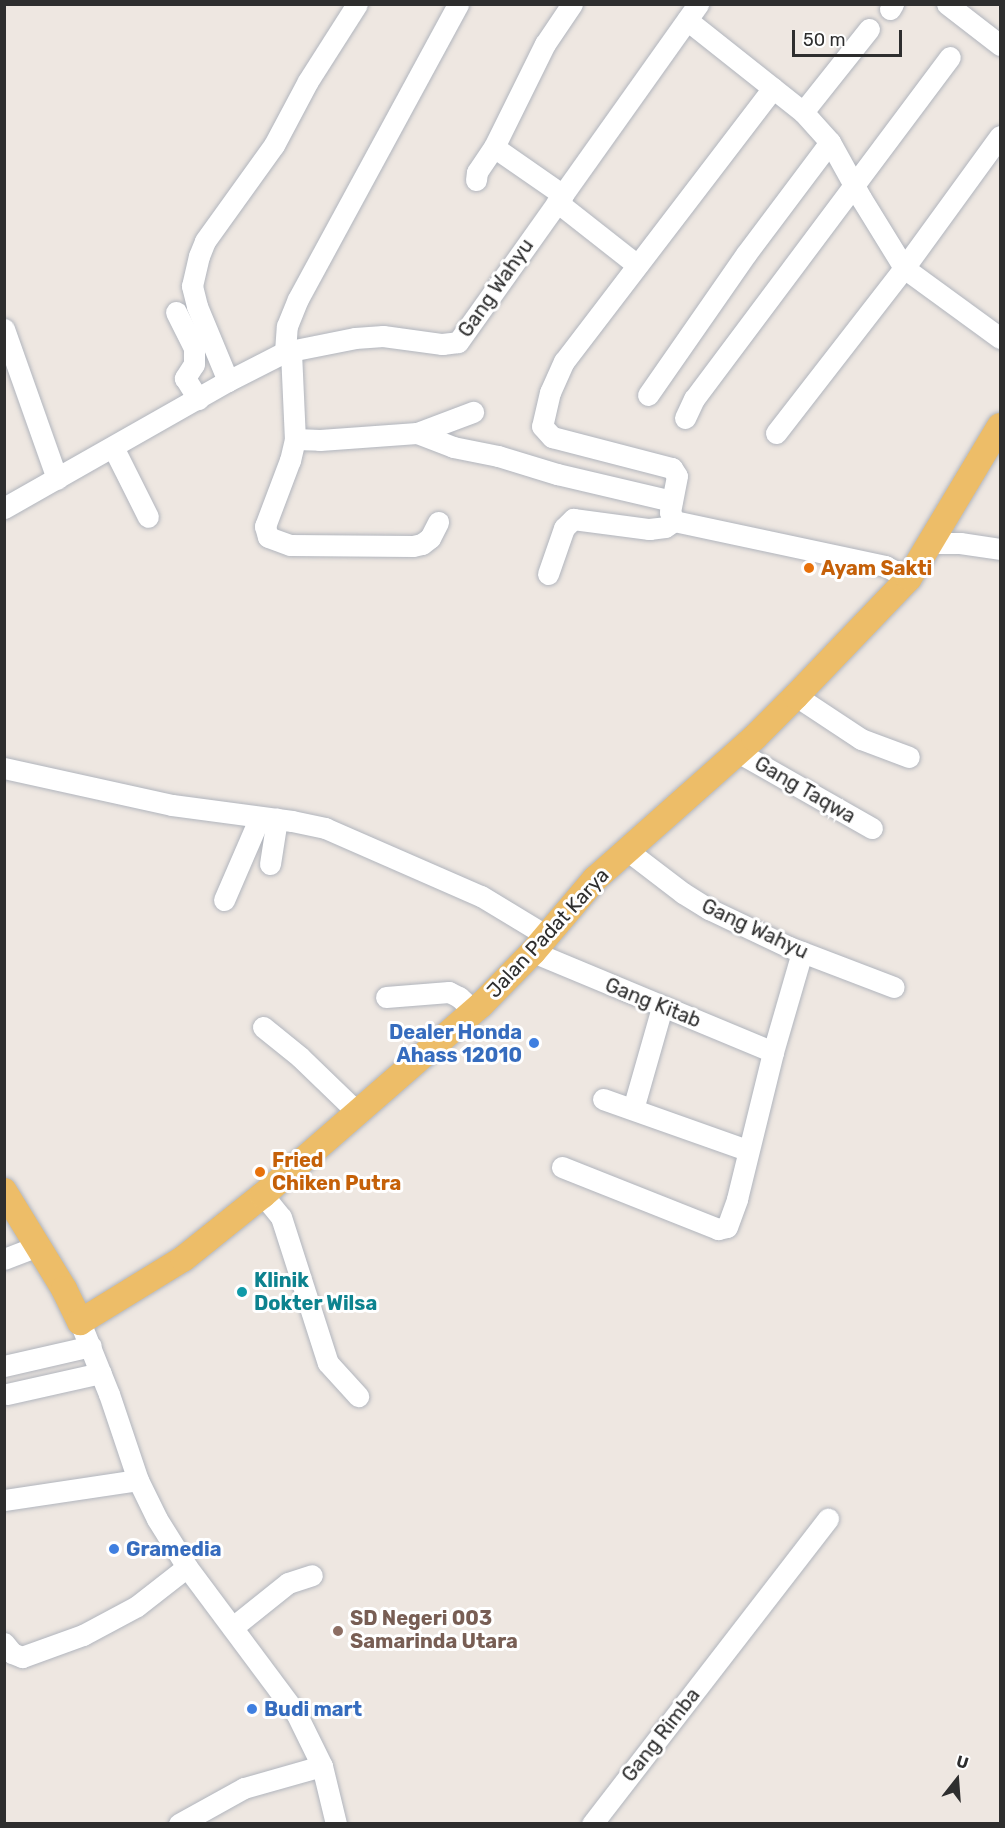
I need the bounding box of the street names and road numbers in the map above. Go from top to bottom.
street label: Gang Wahyu [453,234,539,342]
street label: Gang Taqwa [750,751,860,829]
street label: Jalan Padat Karya [482,863,614,1003]
street label: Gang Wahyu [698,894,812,964]
street label: Gang Kitab [602,973,704,1033]
street label: Gang Rimba [617,1683,705,1787]

